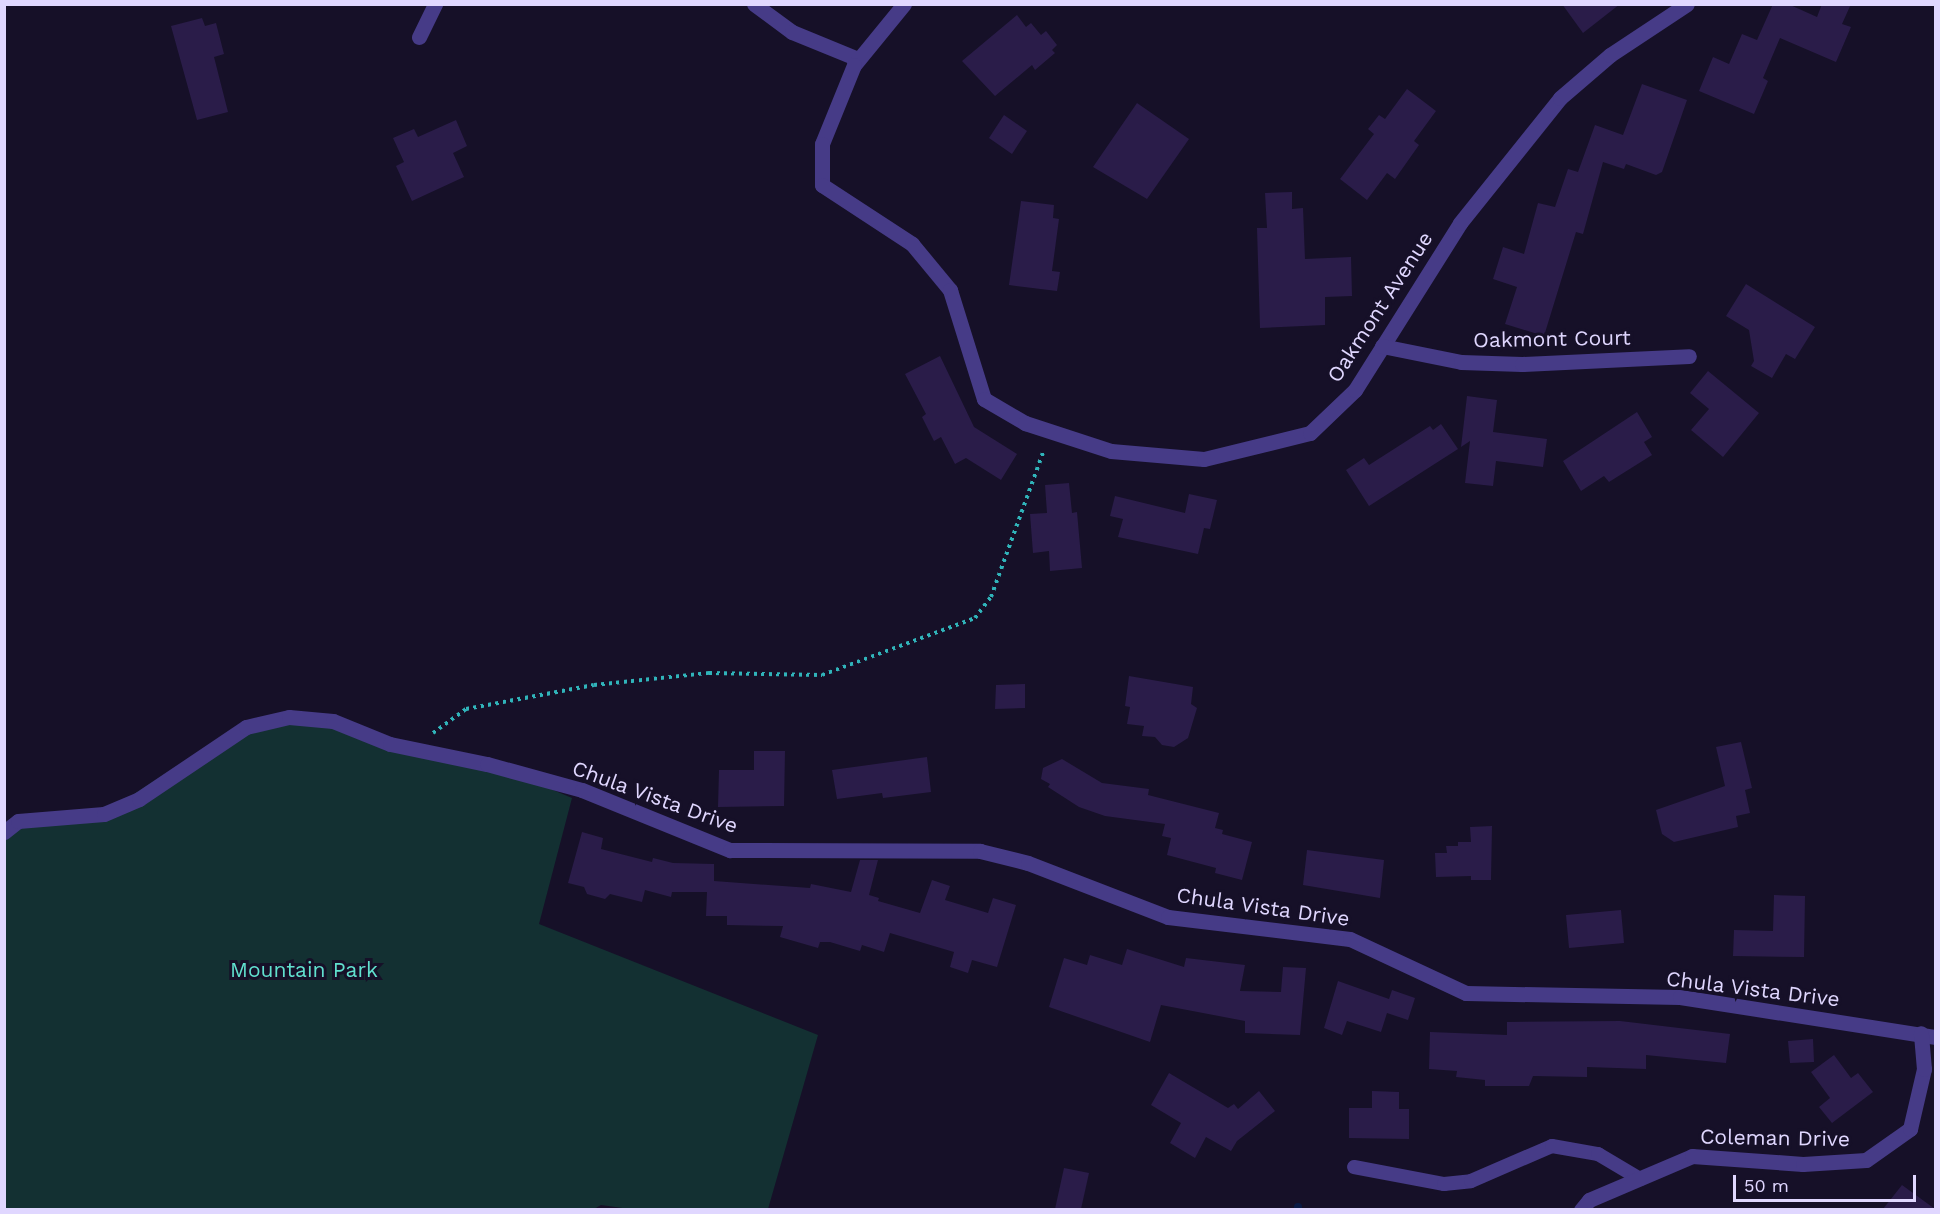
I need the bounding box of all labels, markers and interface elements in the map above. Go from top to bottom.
street label: Oakmont Avenue [1322,227,1438,387]
street label: Oakmont Court [1473,325,1631,353]
street label: Chula Vista Drive [568,755,742,839]
street label: Chula Vista Drive [1174,882,1352,932]
park label: Mountain Park [230,957,378,983]
street label: Chula Vista Drive [1664,966,1842,1012]
street label: Coleman Drive [1700,1124,1850,1152]
scale bar [1736,1163,1919,1201]
text: 50 m [1744,1175,1789,1196]

